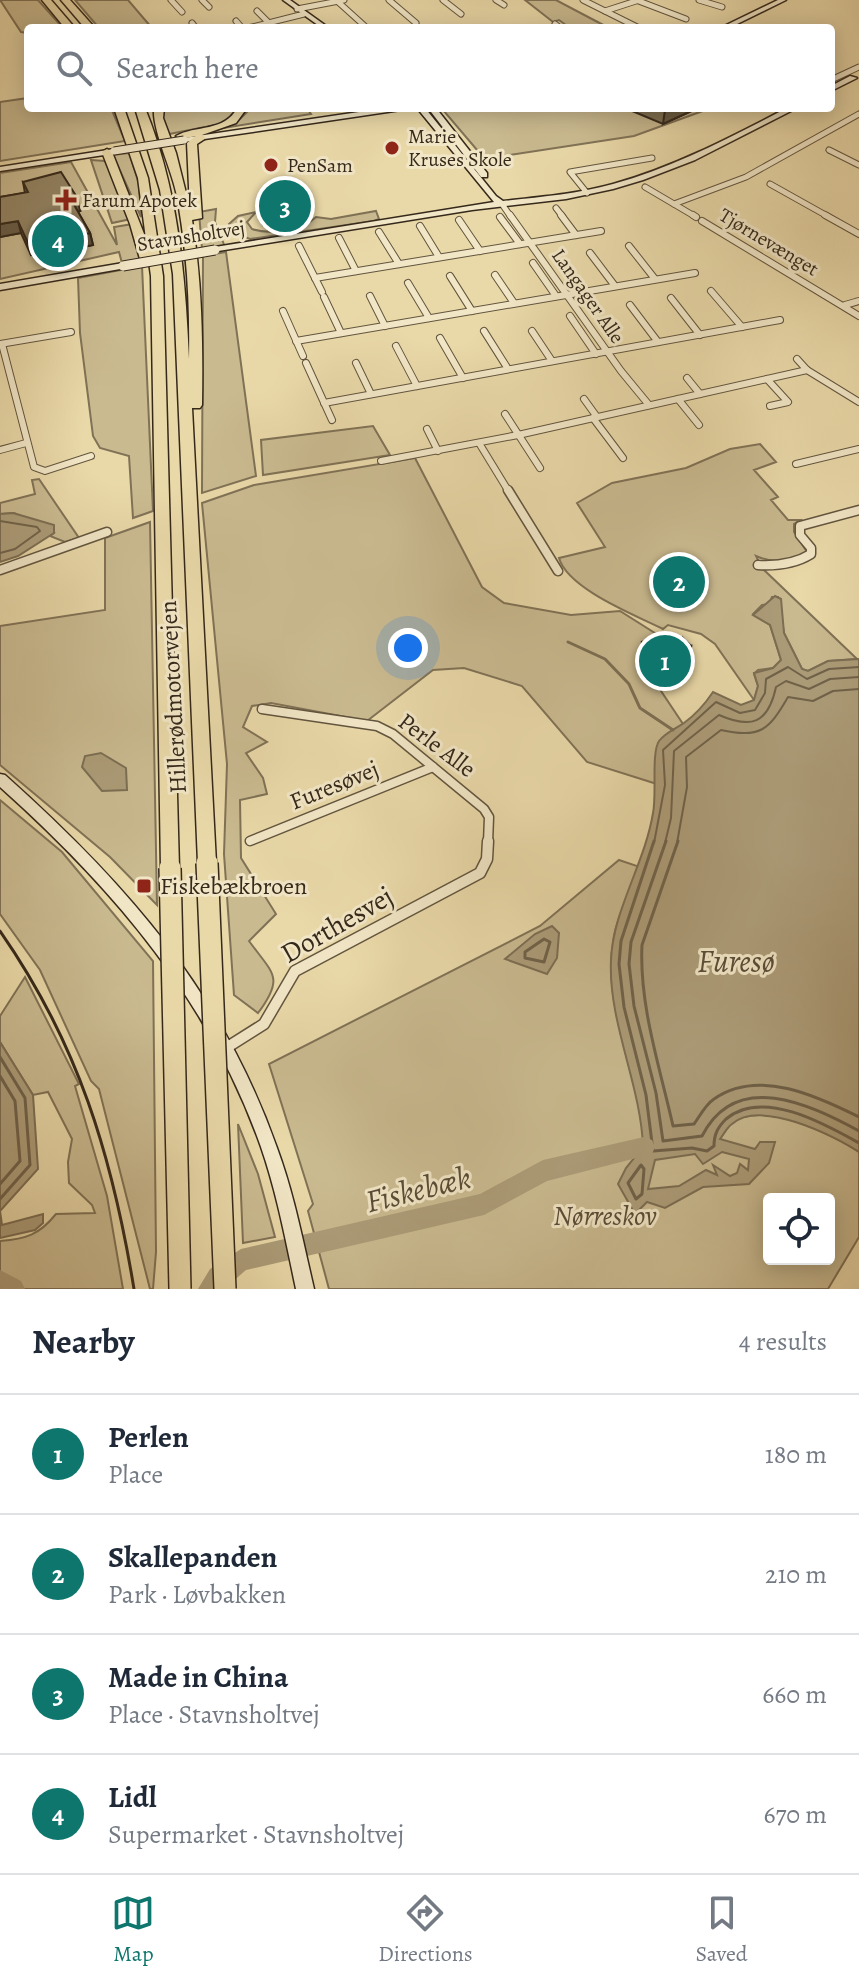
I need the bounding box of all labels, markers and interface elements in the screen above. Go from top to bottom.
search box [24,24,835,112]
icon: search [52,46,96,90]
text: Search here [116,48,259,88]
place label: Marie Kruses Skole [408,123,512,173]
marker: Marie Kruses Skole [383,139,401,157]
place label: PenSam [287,152,353,179]
marker: PenSam [262,156,280,174]
pin: 3 [259,176,311,236]
place label: Farum Apotek [82,187,197,214]
marker: Farum Apotek [57,191,75,209]
street label: Tjørnevænget [714,202,824,283]
pin: 4 [32,211,84,271]
street label: Stavnsholtvej [135,214,247,258]
street label: Langager Alle [545,243,631,349]
pin: 2 [653,552,705,612]
street label: Hillerødmotorvejen [152,600,194,794]
your location [388,628,428,668]
pin: 1 [639,631,691,691]
street label: Perle Alle [392,705,482,785]
street label: Furesøvej [285,753,383,817]
place label: Fiskebækbroen [160,870,307,902]
marker: Fiskebækbroen [135,877,153,895]
street label: Dorthesvej [274,878,400,972]
water label: Furesø [697,939,775,983]
water label: Fiskebæk [361,1155,475,1223]
map controls [763,1193,835,1265]
button: locate [763,1193,835,1265]
park label: Nørreskov [553,1197,657,1235]
text: Nearby [32,1318,135,1365]
text: 4 results [739,1324,827,1359]
text: Perlen [108,1417,189,1457]
text: 1 [53,1437,63,1472]
text: 180 m [765,1437,827,1472]
text: Place [108,1457,163,1492]
text: Skallepanden [108,1537,277,1577]
text: 2 [52,1557,64,1592]
text: 210 m [765,1557,827,1592]
text: Park · Løvbakken [108,1577,286,1612]
text: Made in China [108,1657,288,1697]
text: 3 [52,1677,64,1712]
text: 660 m [762,1677,827,1712]
text: Place · Stavnsholtvej [108,1697,320,1732]
text: Lidl [108,1777,157,1817]
text: 4 [52,1797,64,1832]
text: 670 m [763,1797,827,1832]
text: Supermarket · Stavnsholtvej [108,1817,404,1852]
tab: Map [111,1891,155,1969]
tab: Directions [378,1891,473,1969]
tab: Saved [695,1891,748,1969]

